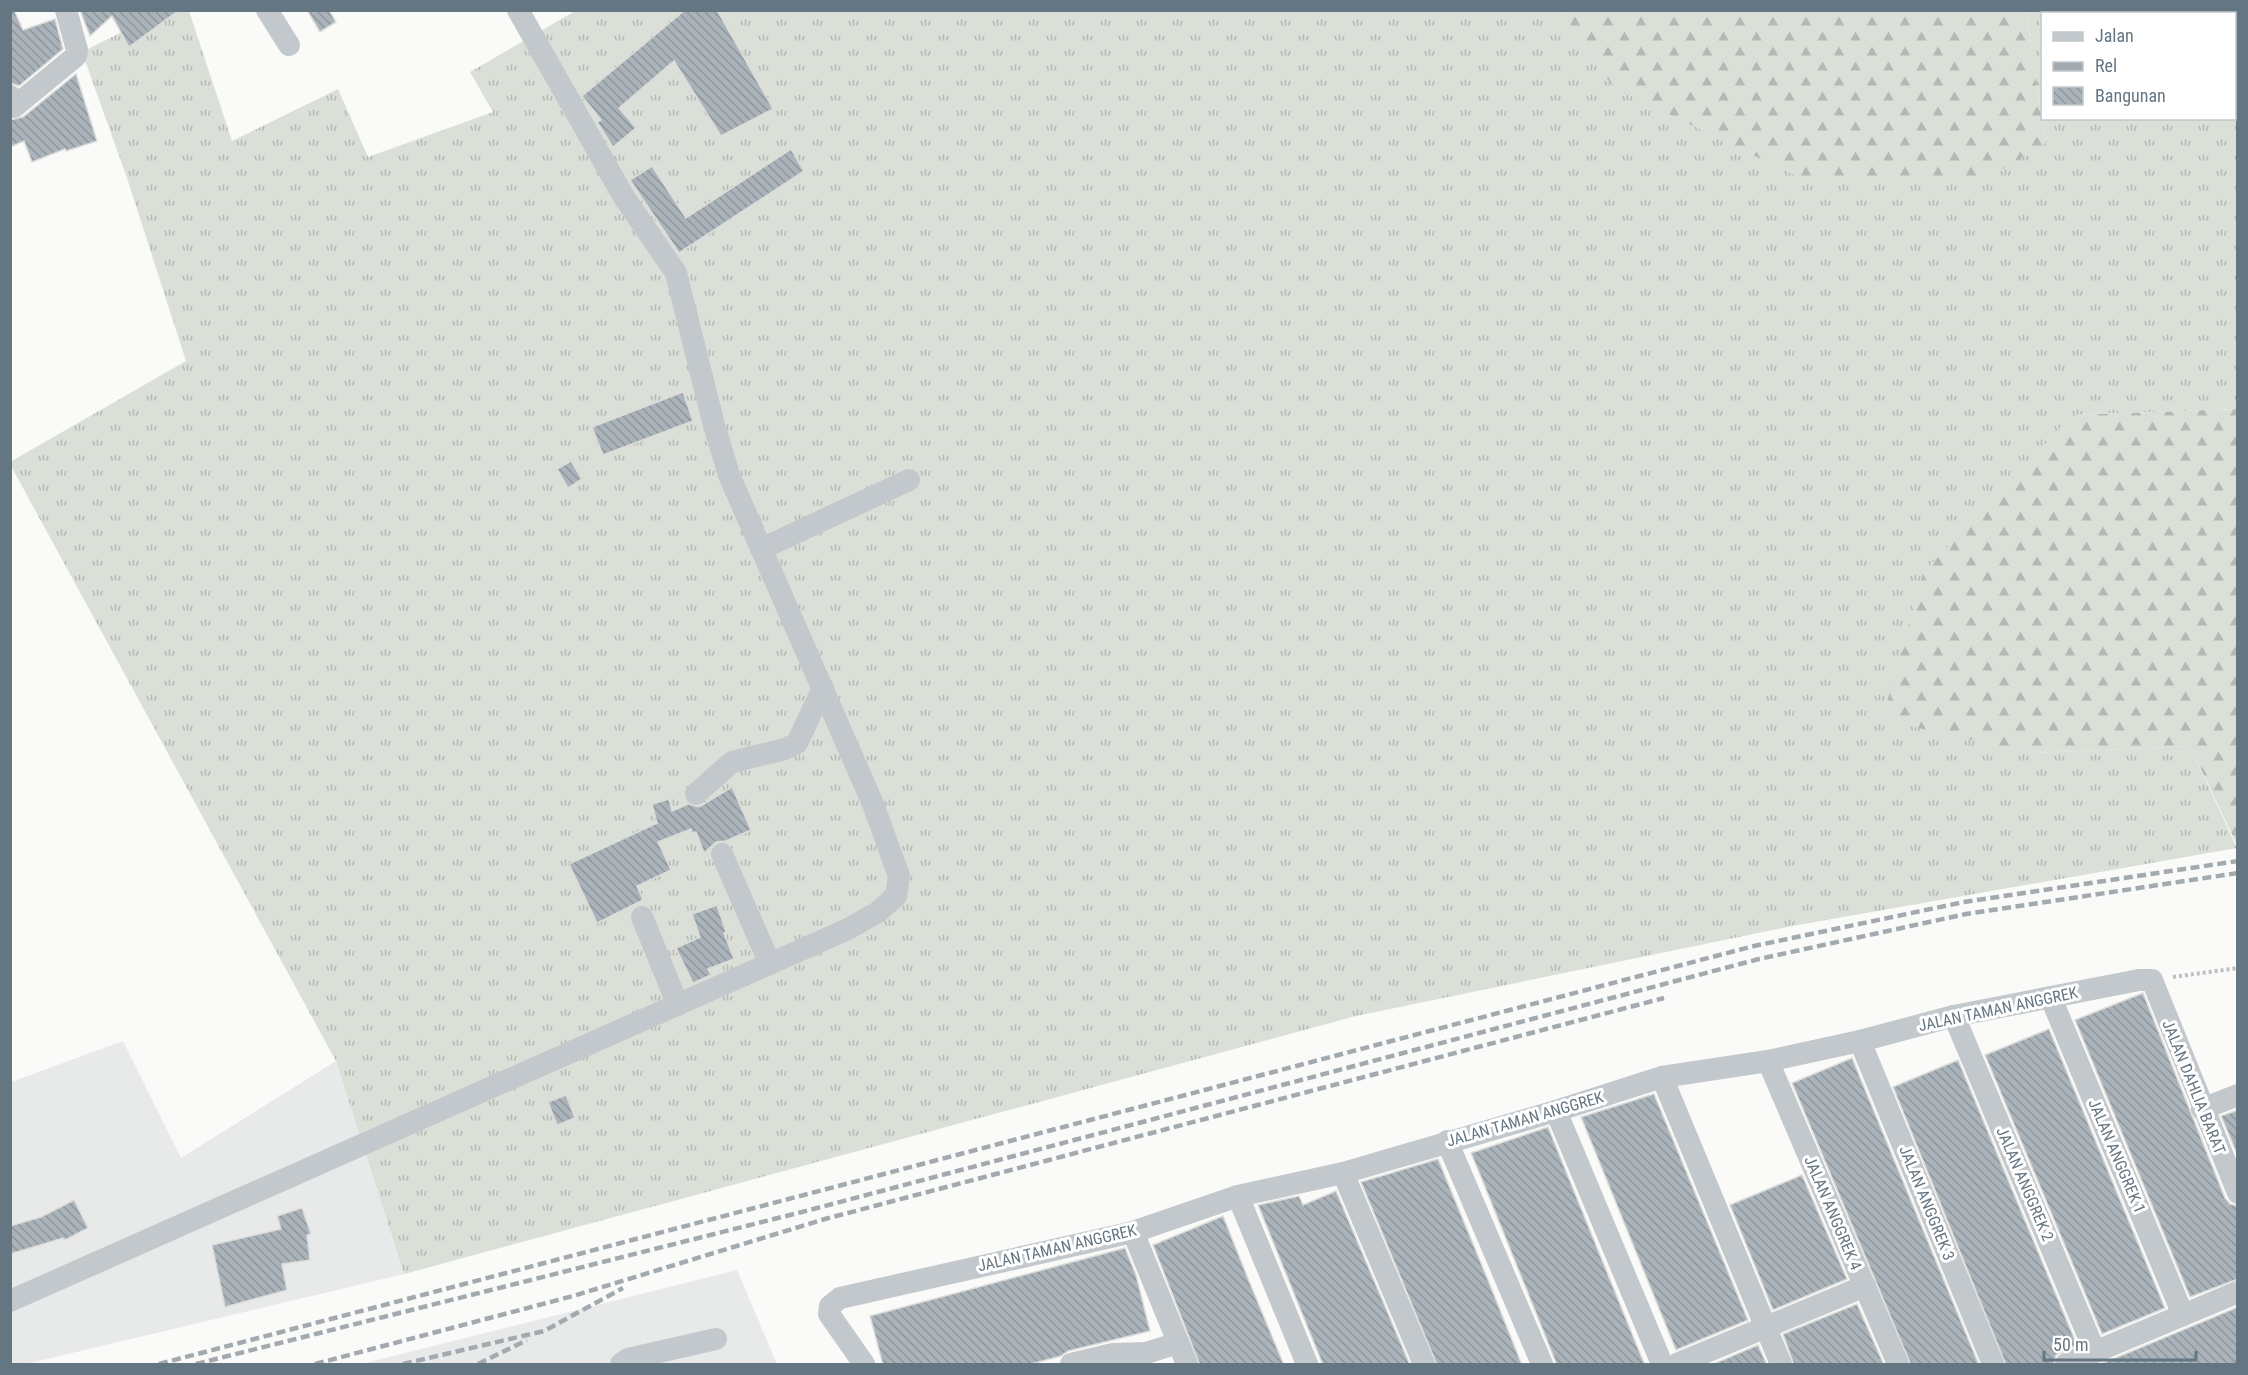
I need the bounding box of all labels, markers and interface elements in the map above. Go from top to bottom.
legend [2041,12,2236,120]
text: Jalan [2095,25,2134,46]
text: Rel [2095,55,2117,76]
text: Bangunan [2095,85,2166,106]
street label: JALAN TAMAN ANGGREK [1917,983,2080,1035]
street label: JALAN DAHLIA BARAT [2158,1017,2230,1157]
street label: JALAN TAMAN ANGGREK [1444,1087,1606,1150]
street label: JALAN ANGGREK 1 [2084,1096,2150,1216]
street label: JALAN ANGGREK 2 [1992,1124,2058,1244]
street label: JALAN ANGGREK 3 [1895,1143,1959,1263]
street label: JALAN ANGGREK 4 [1800,1153,1866,1273]
street label: JALAN TAMAN ANGGREK [976,1220,1138,1276]
scale bar [2044,1324,2196,1362]
text: 50 m [2053,1334,2088,1355]

